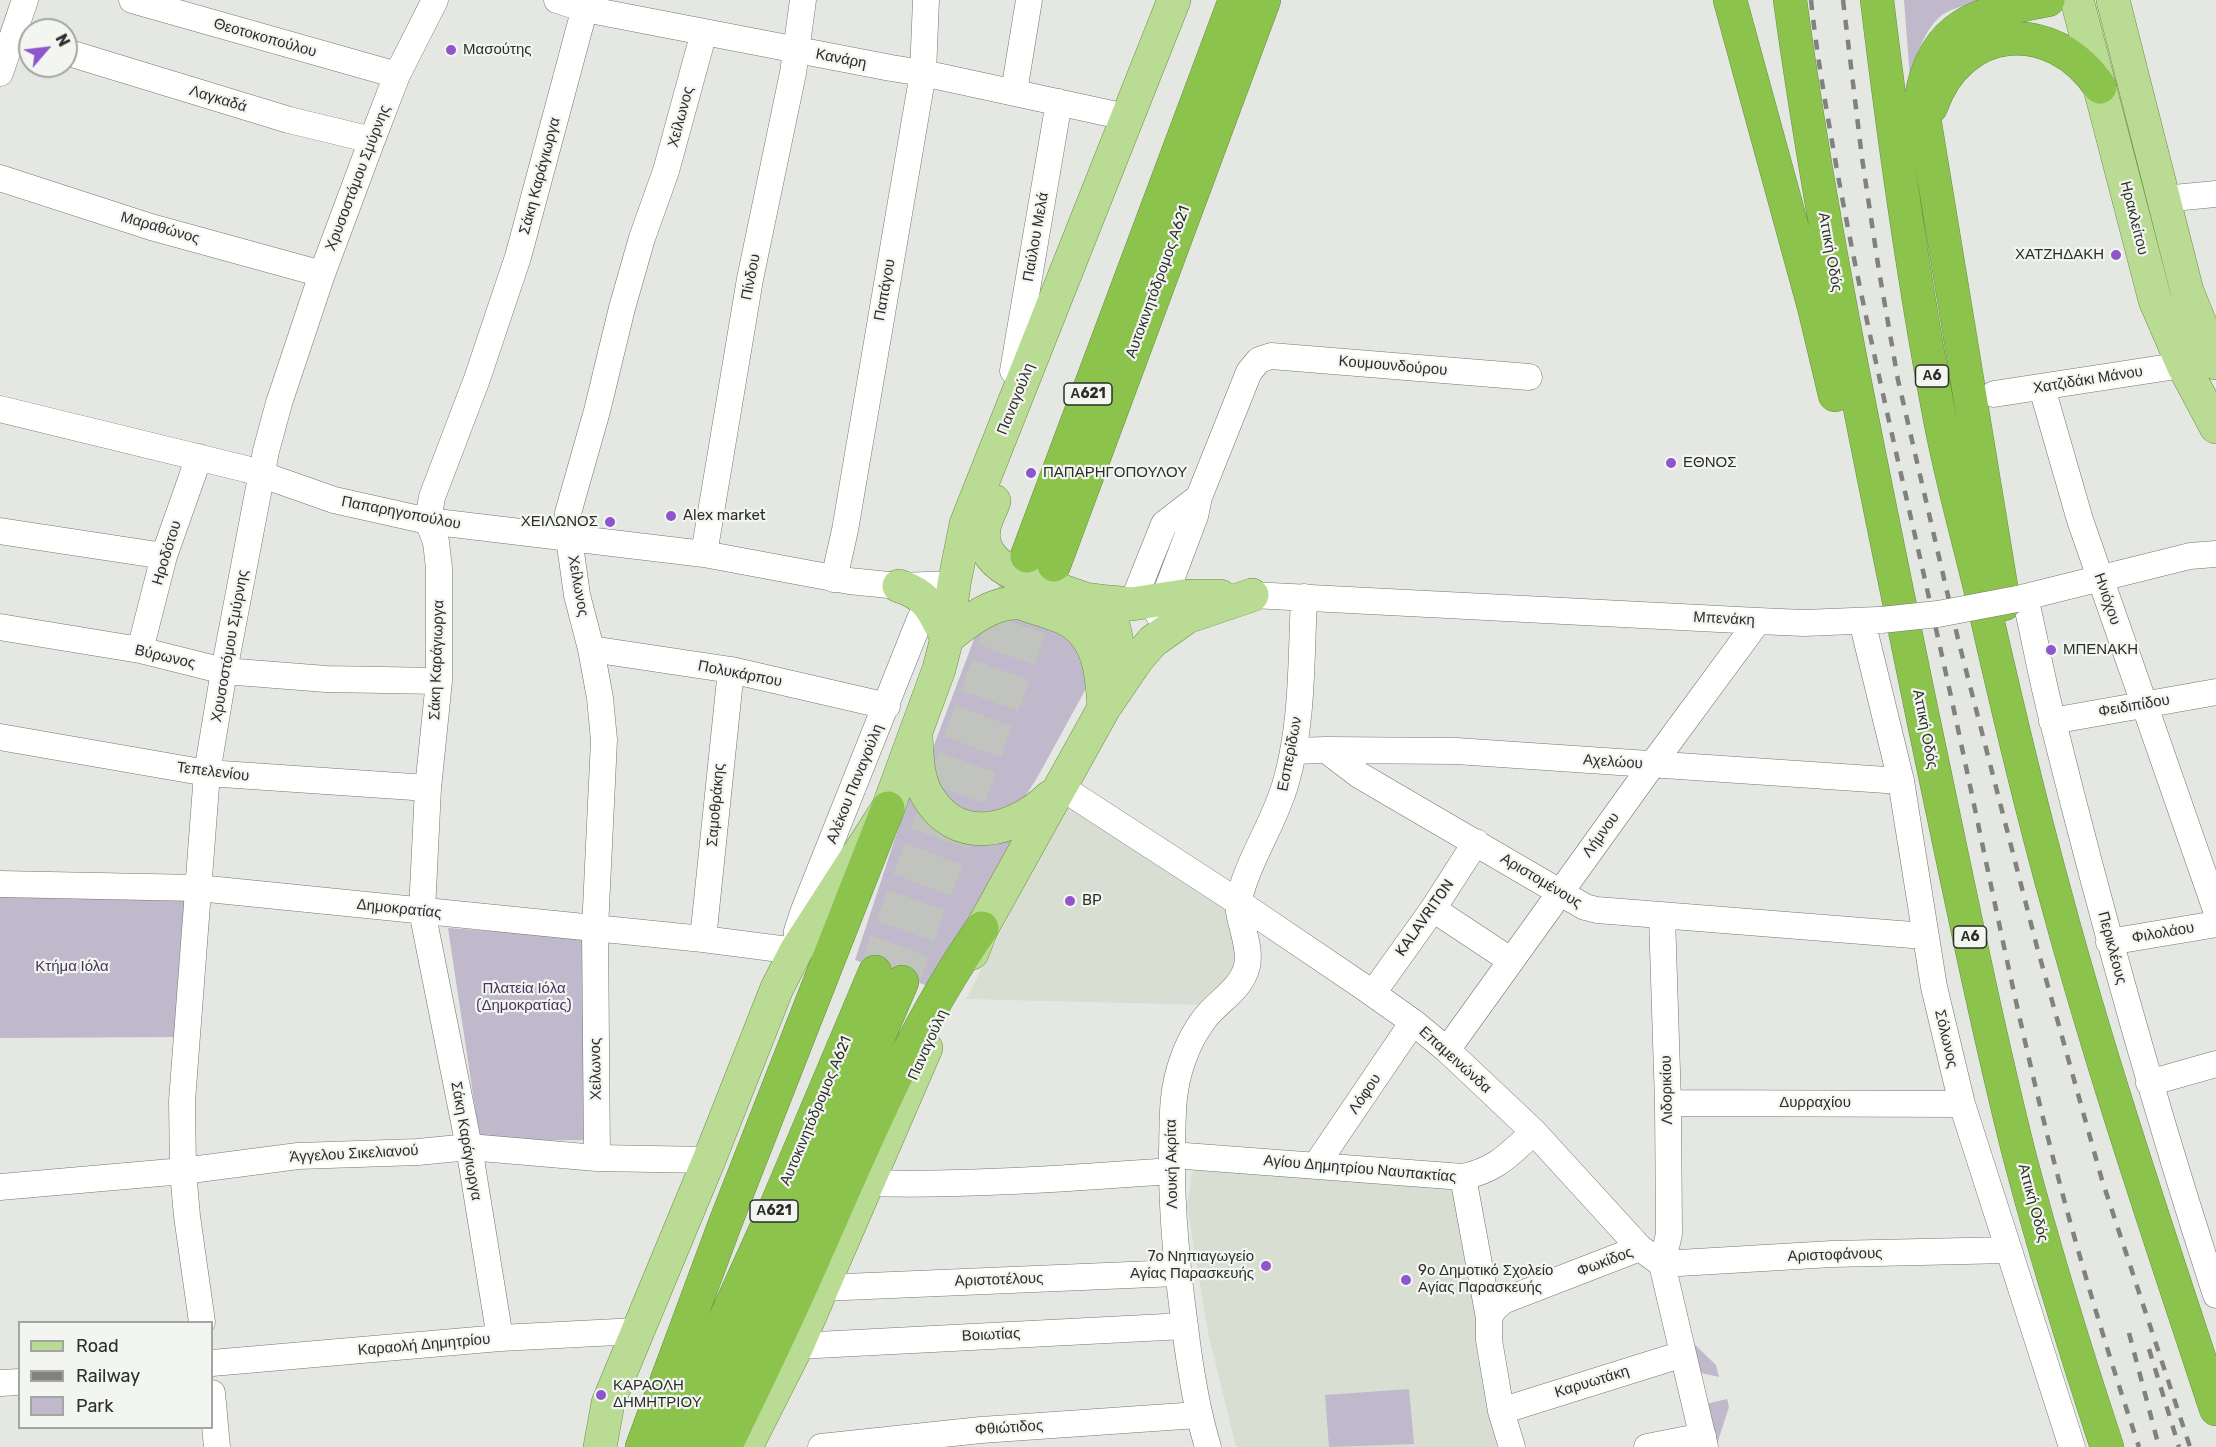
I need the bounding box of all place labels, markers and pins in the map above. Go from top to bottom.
place label: Μασούτης [463,41,531,59]
marker: Μασούτης [444,43,458,57]
place label: ΧΑΤΖΗΔΑΚΗ [2015,246,2104,264]
marker: ΧΑΤΖΗΔΑΚΗ [2109,248,2123,262]
place label: ΕΘΝΟΣ [1683,454,1736,472]
marker: ΕΘΝΟΣ [1664,456,1678,470]
place label: ΠΑΠΑΡΗΓΟΠΟΥΛΟΥ [1043,464,1187,482]
marker: ΠΑΠΑΡΗΓΟΠΟΥΛΟΥ [1024,466,1038,480]
place label: Alex market [683,507,766,525]
marker: Alex market [664,509,678,523]
place label: ΧΕΙΛΩΝΟΣ [521,513,598,531]
marker: ΧΕΙΛΩΝΟΣ [603,515,617,529]
place label: ΜΠΕΝΑΚΗ [2063,641,2138,659]
marker: ΜΠΕΝΑΚΗ [2044,643,2058,657]
place label: BP [1082,892,1102,910]
marker: BP [1063,894,1077,908]
place label: 7ο Νηπιαγωγείο Αγίας Παρασκευής [1130,1248,1254,1283]
marker: 7ο Νηπιαγωγείο Αγίας Παρασκευής [1259,1259,1273,1273]
place label: 9ο Δημοτικό Σχολείο Αγίας Παρασκευής [1418,1262,1553,1297]
marker: 9ο Δημοτικό Σχολείο Αγίας Παρασκευής [1399,1273,1413,1287]
place label: ΚΑΡΑΟΛΗ ΔΗΜΗΤΡΙΟΥ [613,1377,702,1412]
marker: ΚΑΡΑΟΛΗ ΔΗΜΗΤΡΙΟΥ [594,1388,608,1402]

